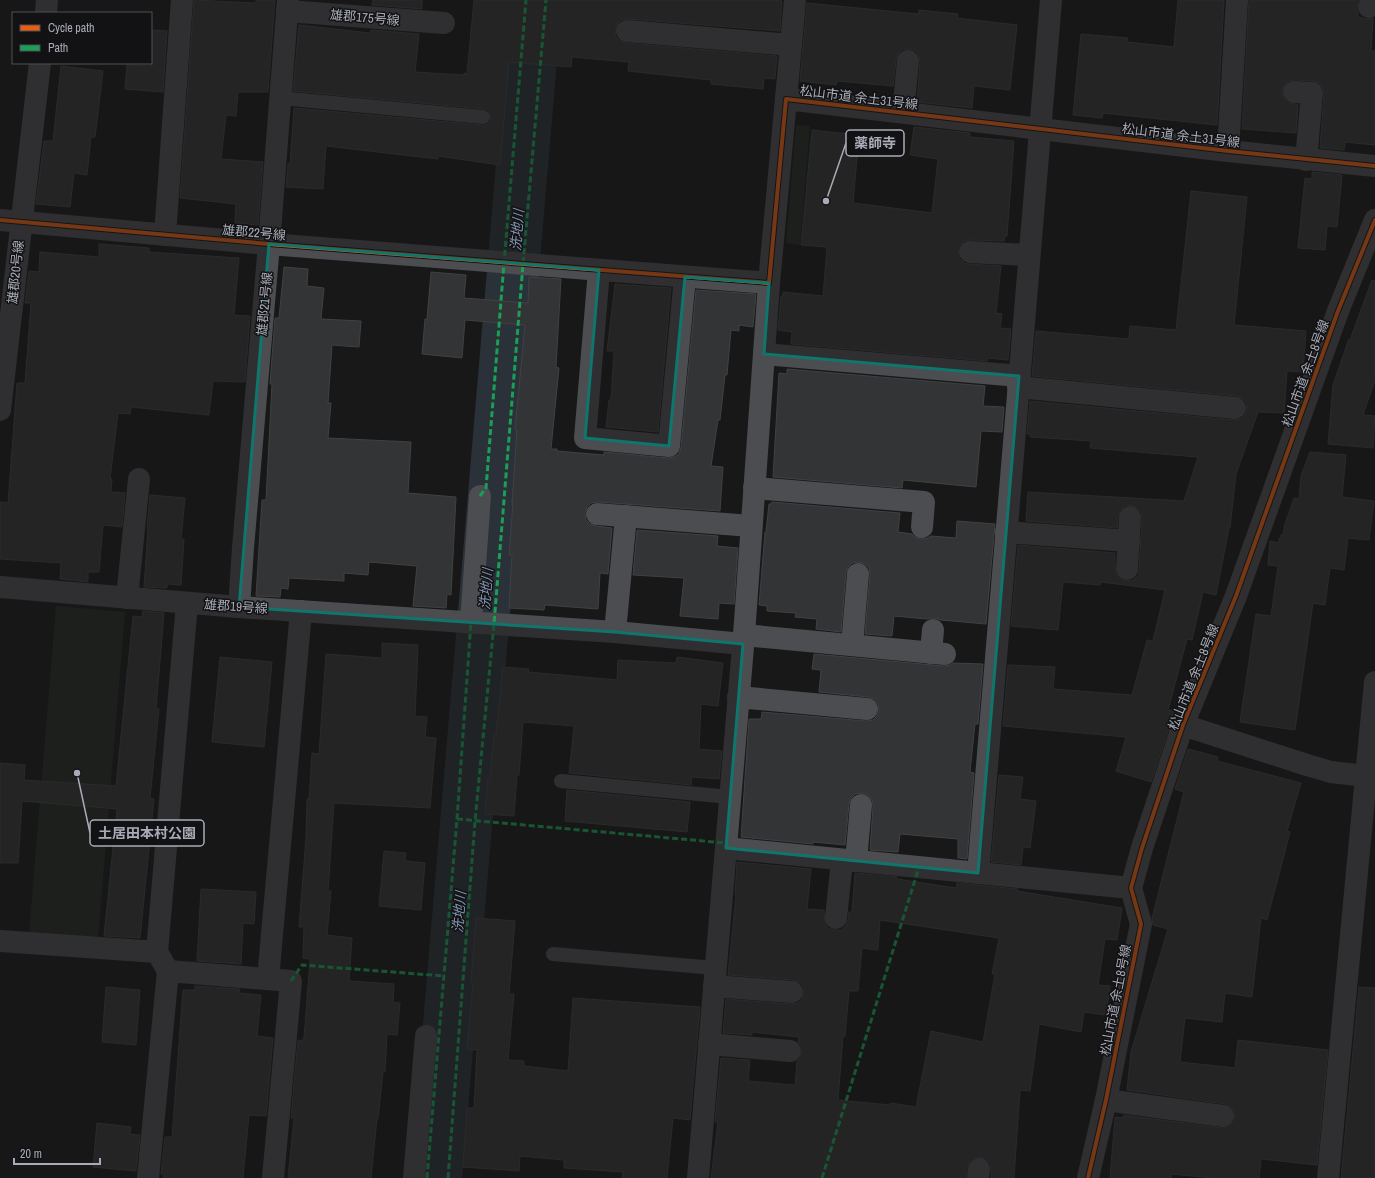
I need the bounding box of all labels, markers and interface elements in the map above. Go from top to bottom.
street label: 雄郡175号線 [329,6,400,29]
legend [12,12,152,64]
text: Cycle path [48,20,95,36]
text: Path [48,40,68,56]
street label: 松山市道 余土31号線 [799,82,919,113]
street label: 松山市道 余土31号線 [1121,120,1241,151]
callout: 薬師寺 [846,130,904,156]
text: 薬師寺 [854,134,896,152]
water label: 洗地川 [506,206,528,252]
street label: 雄郡22号線 [221,221,287,244]
street label: 雄郡20号線 [4,239,27,305]
street label: 雄郡21号線 [253,271,276,337]
street label: 松山市道 余土8号線 [1278,317,1333,429]
water label: 洗地川 [475,565,497,611]
street label: 雄郡19号線 [204,596,268,617]
street label: 松山市道 余土8号線 [1164,622,1222,733]
callout: 土居田本村公園 [90,820,204,846]
text: 土居田本村公園 [98,824,196,842]
water label: 洗地川 [448,888,470,934]
street label: 松山市道 余土8号線 [1096,943,1135,1057]
scale bar [14,1140,100,1166]
text: 20 m [20,1146,42,1162]

